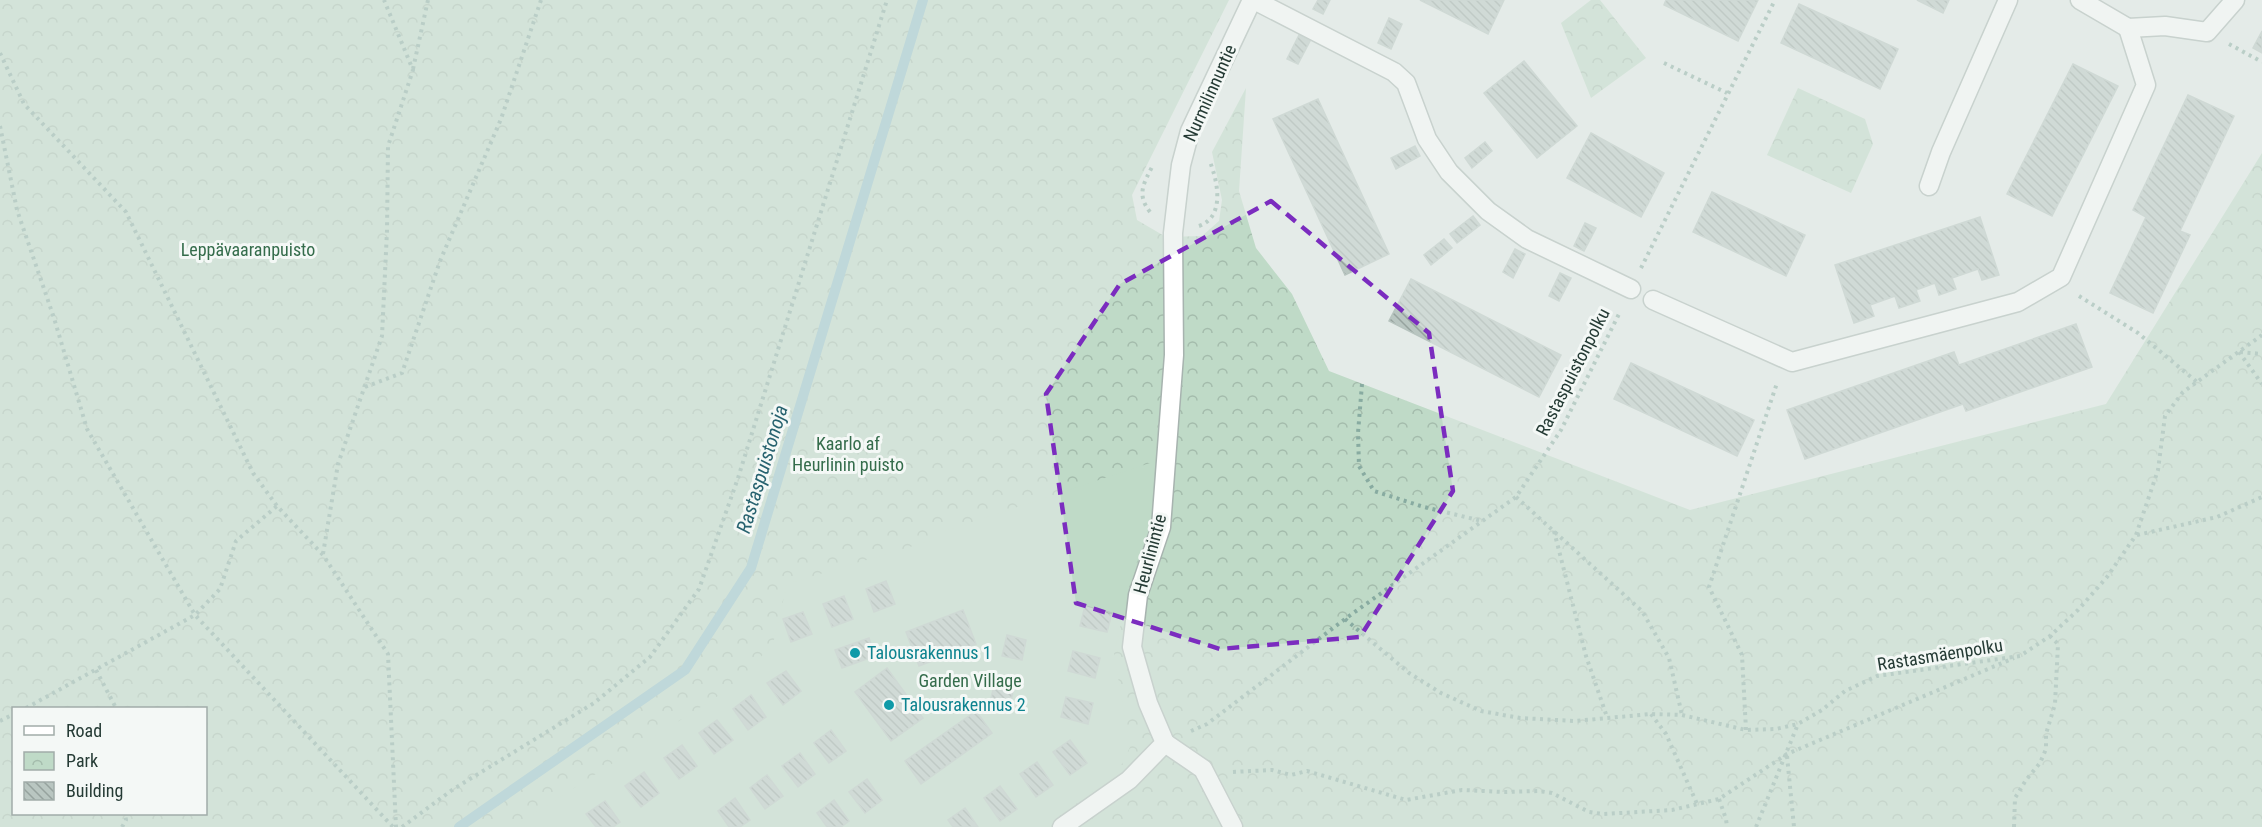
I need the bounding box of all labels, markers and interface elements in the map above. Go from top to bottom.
street label: Nurmilinnuntie [1179,41,1240,145]
park label: Leppävaaranpuisto [181,239,315,260]
street label: Rastaspuistonpolku [1531,305,1614,439]
water label: Rastaspuistonoja [731,402,793,536]
park label: Kaarlo af Heurlinin puisto [792,433,904,475]
street label: Heurlinintie [1129,512,1170,596]
street label: Rastasmäenpolku [1876,634,2004,675]
place label: Talousrakennus 1 [867,642,992,663]
marker: Talousrakennus 1 [848,646,862,660]
park label: Garden Village [918,670,1022,691]
place label: Talousrakennus 2 [901,694,1026,715]
marker: Talousrakennus 2 [882,698,896,712]
legend [12,707,207,815]
text: Road [66,720,102,741]
text: Park [66,750,98,771]
text: Building [66,780,123,801]

